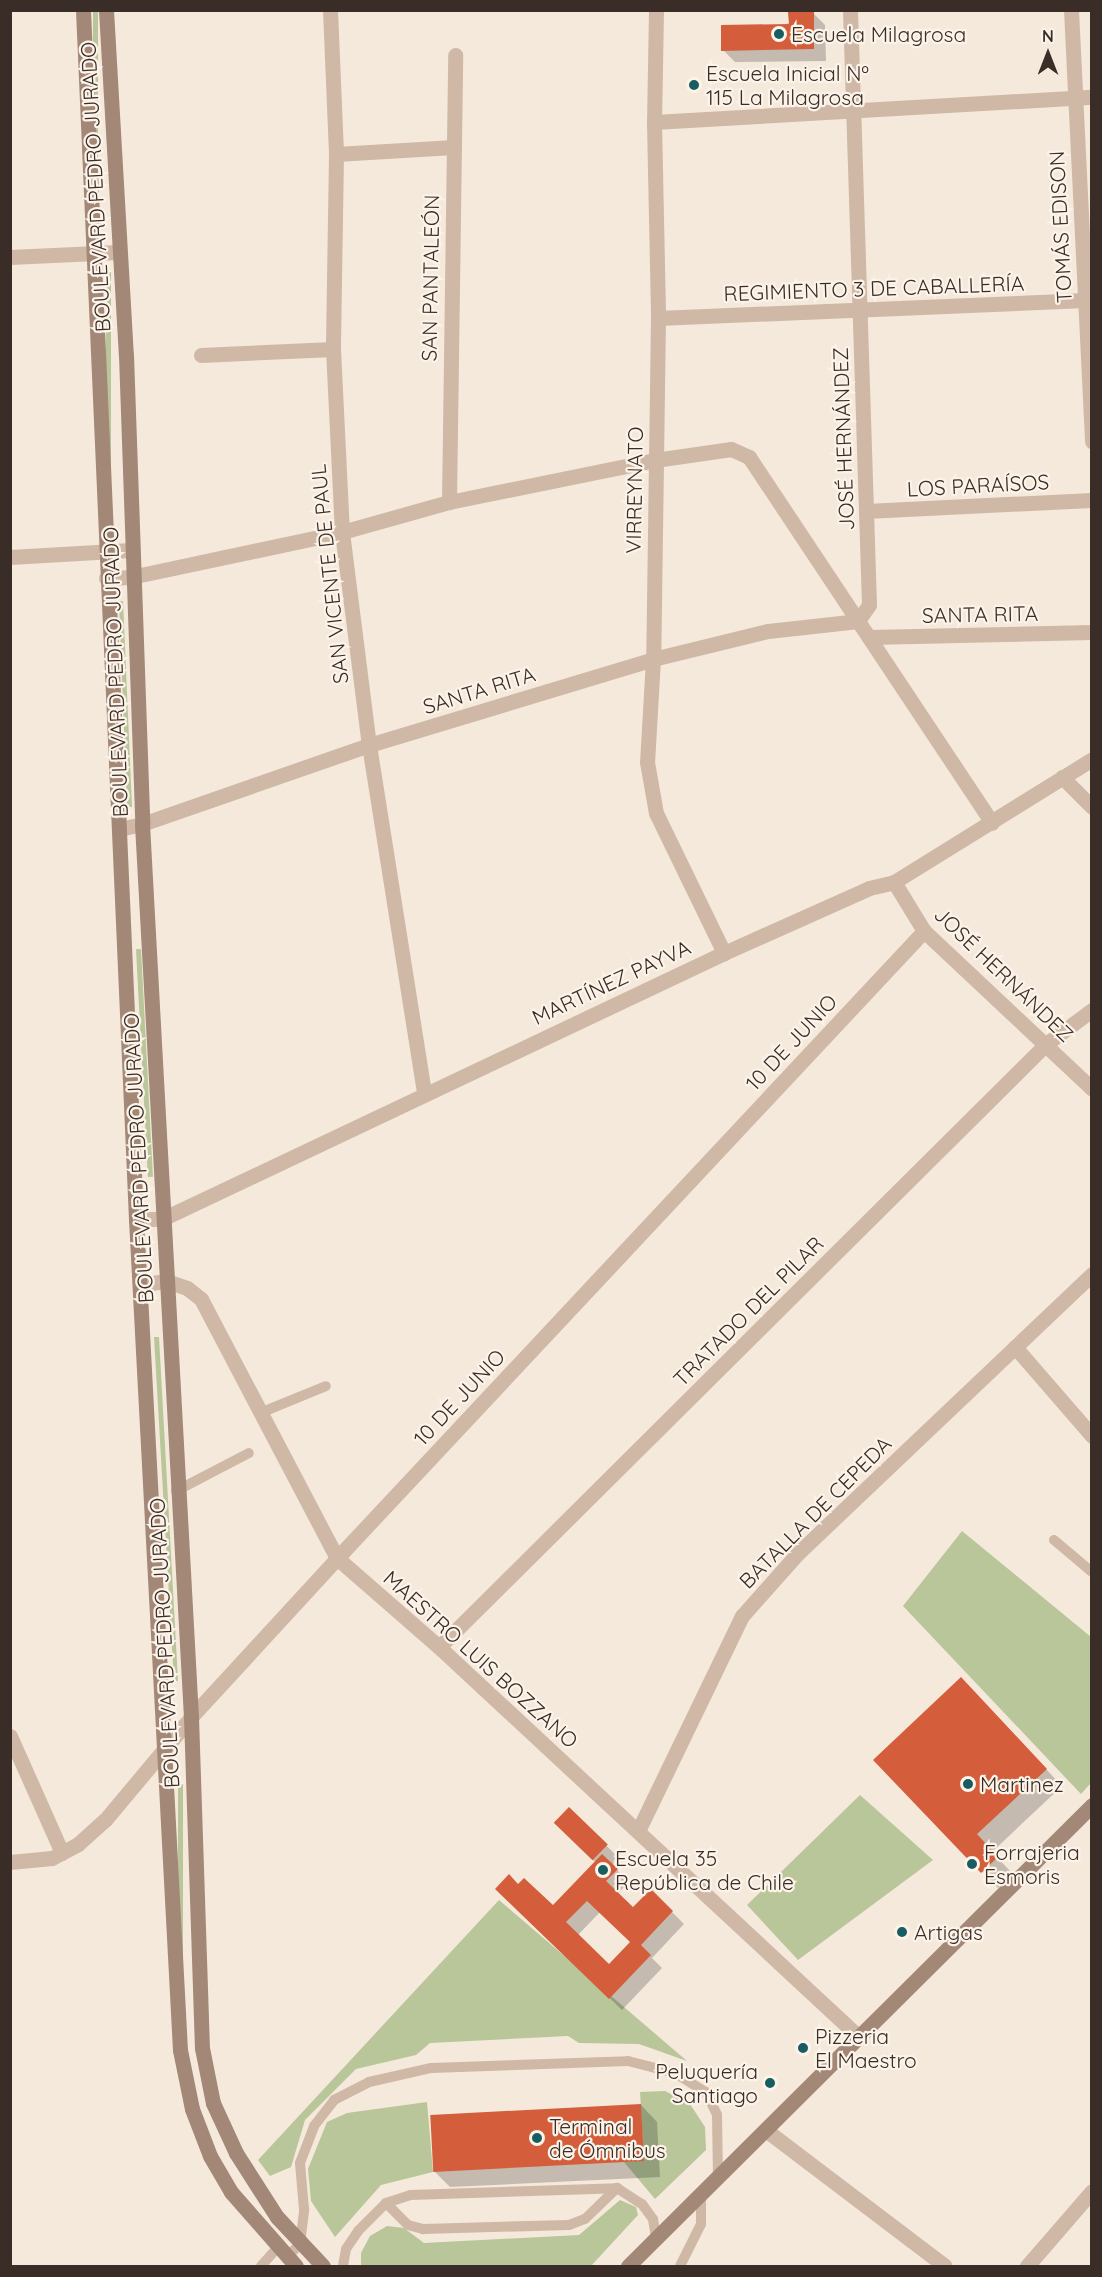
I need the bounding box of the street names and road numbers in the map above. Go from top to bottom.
street label: BOULEVARD PEDRO JURADO [75,41,115,333]
street label: TOMÁS EDISON [1043,150,1077,304]
street label: SAN PANTALEÓN [416,194,444,362]
street label: REGIMIENTO 3 DE CABALLERÍA [723,270,1025,306]
street label: JOSÉ HERNÁNDEZ [827,347,859,531]
street label: VIRREYNATO [620,426,648,554]
street label: SAN VICENTE DE PAUL [305,463,353,685]
street label: LOS PARAÍSOS [906,469,1050,501]
street label: BOULEVARD PEDRO JURADO [97,526,133,818]
street label: SANTA RITA [922,600,1038,628]
street label: SANTA RITA [420,661,538,719]
street label: JOSÉ HERNÁNDEZ [929,901,1079,1047]
street label: MARTÍNEZ PAYVA [528,934,694,1030]
street label: 10 DE JUNIO [740,989,842,1095]
street label: BOULEVARD PEDRO JURADO [118,1012,158,1304]
street label: TRATADO DEL PILAR [668,1231,828,1391]
street label: 10 DE JUNIO [408,1344,510,1450]
street label: BATALLA DE CEPEDA [734,1431,896,1593]
street label: BOULEVARD PEDRO JURADO [144,1497,184,1789]
street label: MAESTRO LUIS BOZZANO [379,1565,583,1753]

